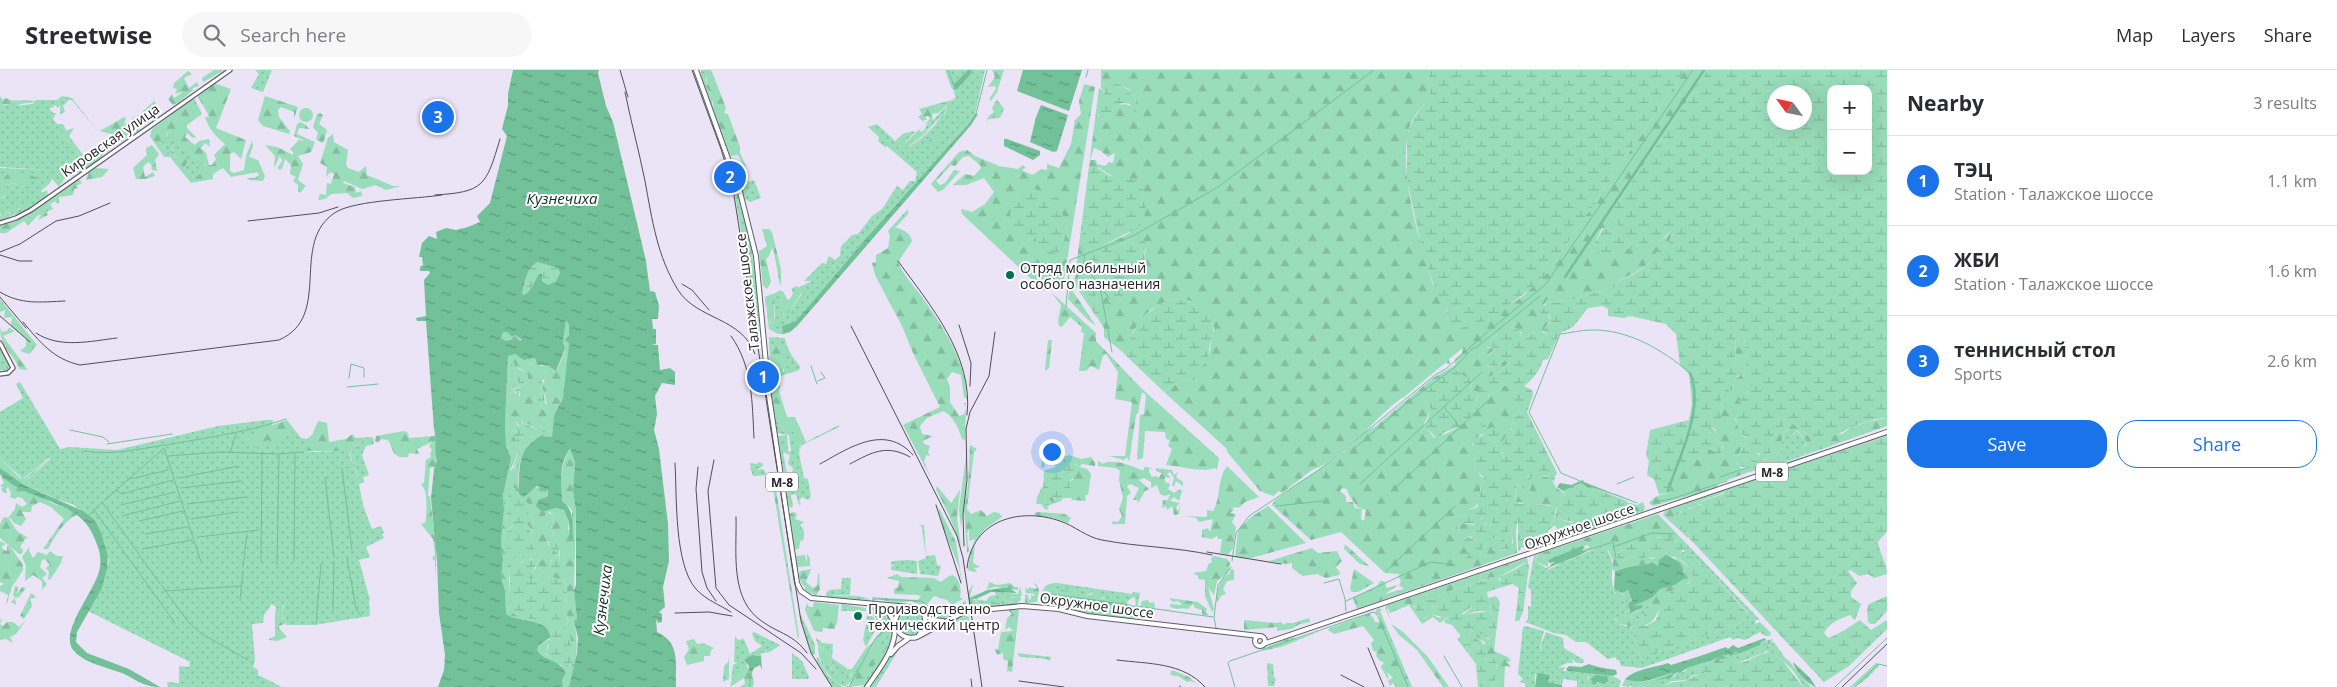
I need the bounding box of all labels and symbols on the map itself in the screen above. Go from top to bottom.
north arrow [1767,85,1812,130]
pin: 3 [422,98,454,136]
street label: Кировская улица [57,99,163,181]
pin: 2 [714,158,746,196]
water label: Кузнечиха [526,188,598,208]
street label: Талажское шоссе [730,232,764,352]
place label: Отряд мобильный особого назначения [1020,258,1160,293]
marker: Отряд мобильный особого назначения [1004,269,1016,281]
pin: 1 [747,358,779,396]
your location [1039,439,1065,465]
road number: М-8 [1756,462,1788,482]
road number: М-8 [766,472,798,492]
street label: Окружное шоссе [1522,498,1637,554]
water label: Кузнечиха [588,563,616,636]
street label: Окружное шоссе [1039,588,1155,622]
place label: Производственно технический центр [868,599,1000,634]
marker: Производственно технический центр [852,610,864,622]

